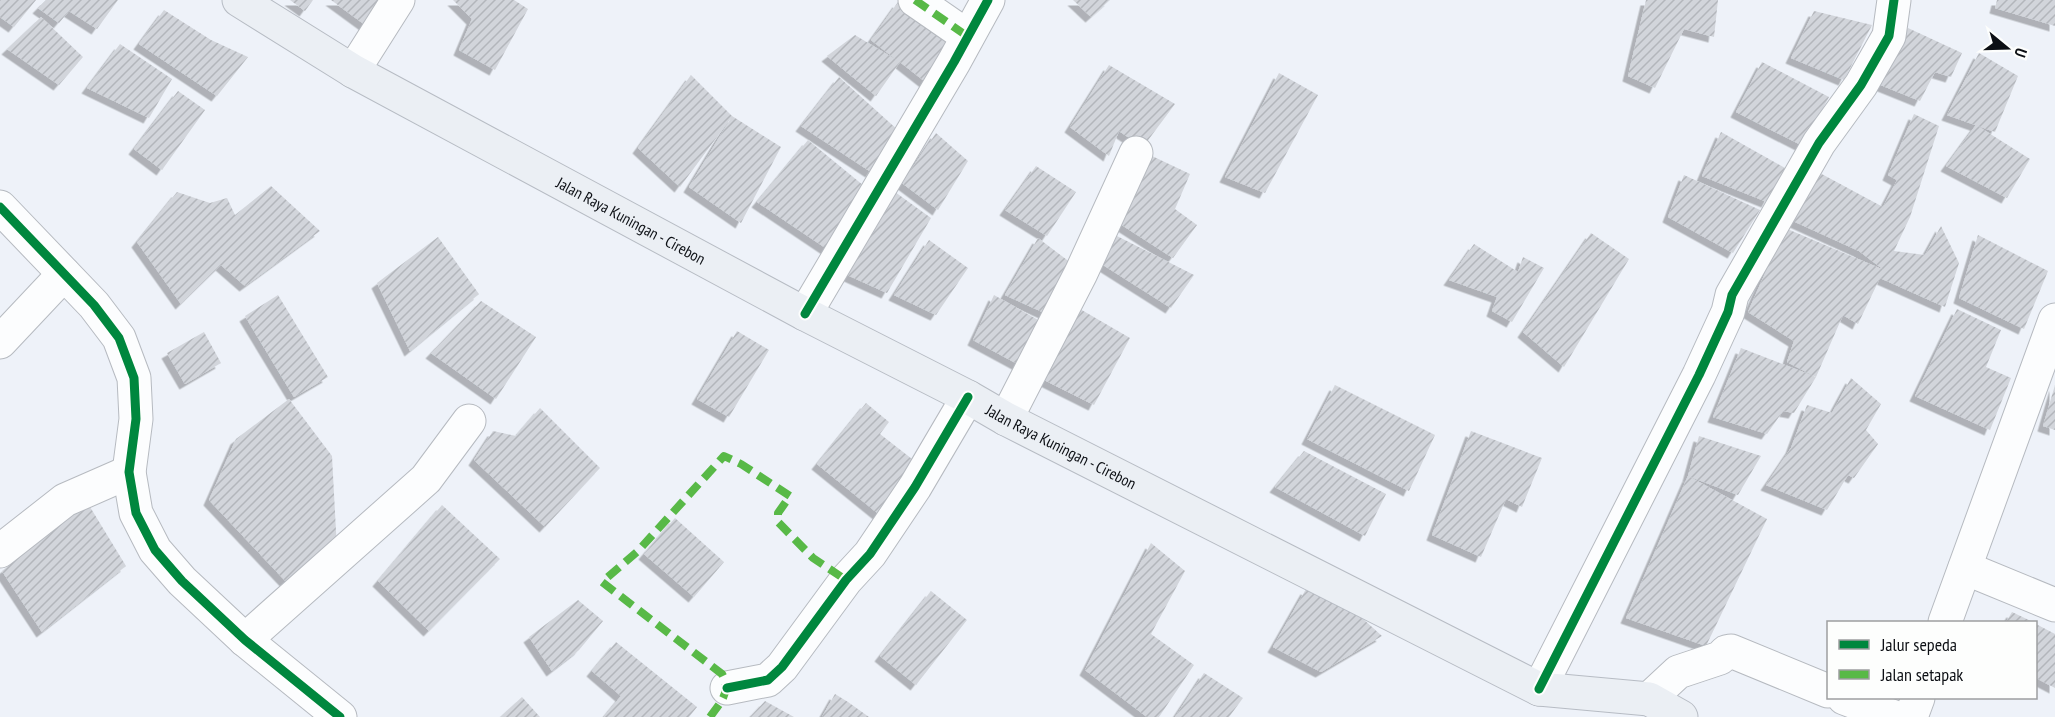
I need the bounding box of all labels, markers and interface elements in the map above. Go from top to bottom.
north arrow [1977,18,2037,78]
text: U [2010,46,2032,60]
street label: Jalan Raya Kuningan - Cirebon [552,172,709,269]
street label: Jalan Raya Kuningan - Cirebon [982,399,1140,493]
legend [1827,621,2037,699]
text: Jalur sepeda [1880,633,1957,656]
text: Jalan setapak [1880,663,1963,686]

